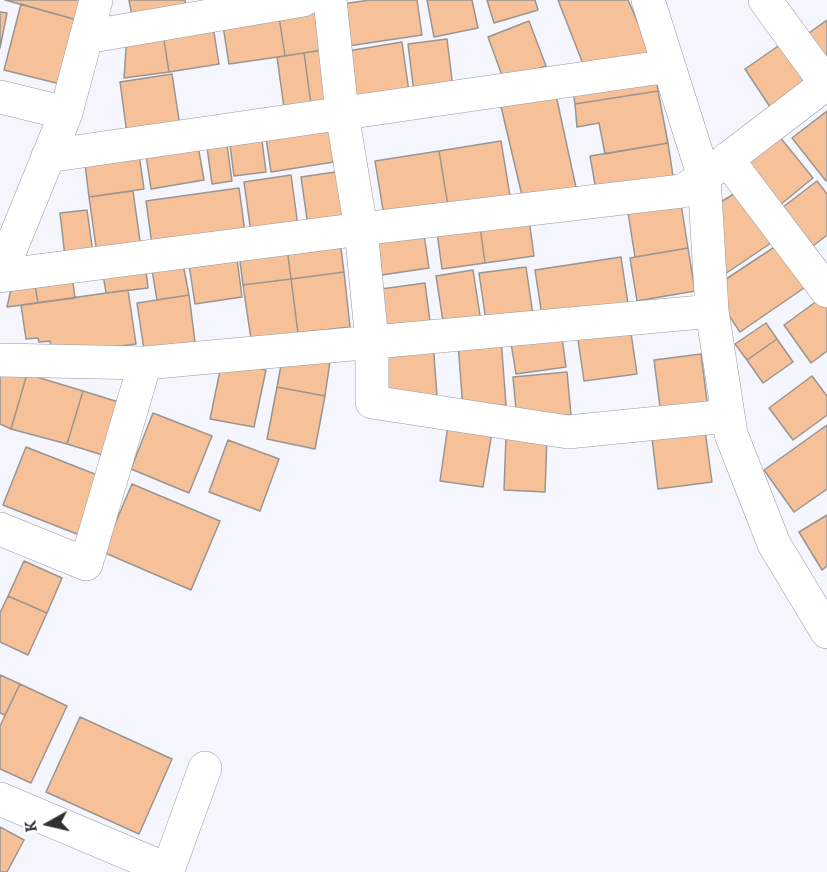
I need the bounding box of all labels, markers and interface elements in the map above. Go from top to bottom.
north arrow [18,794,78,854]
text: K [19,819,41,834]

